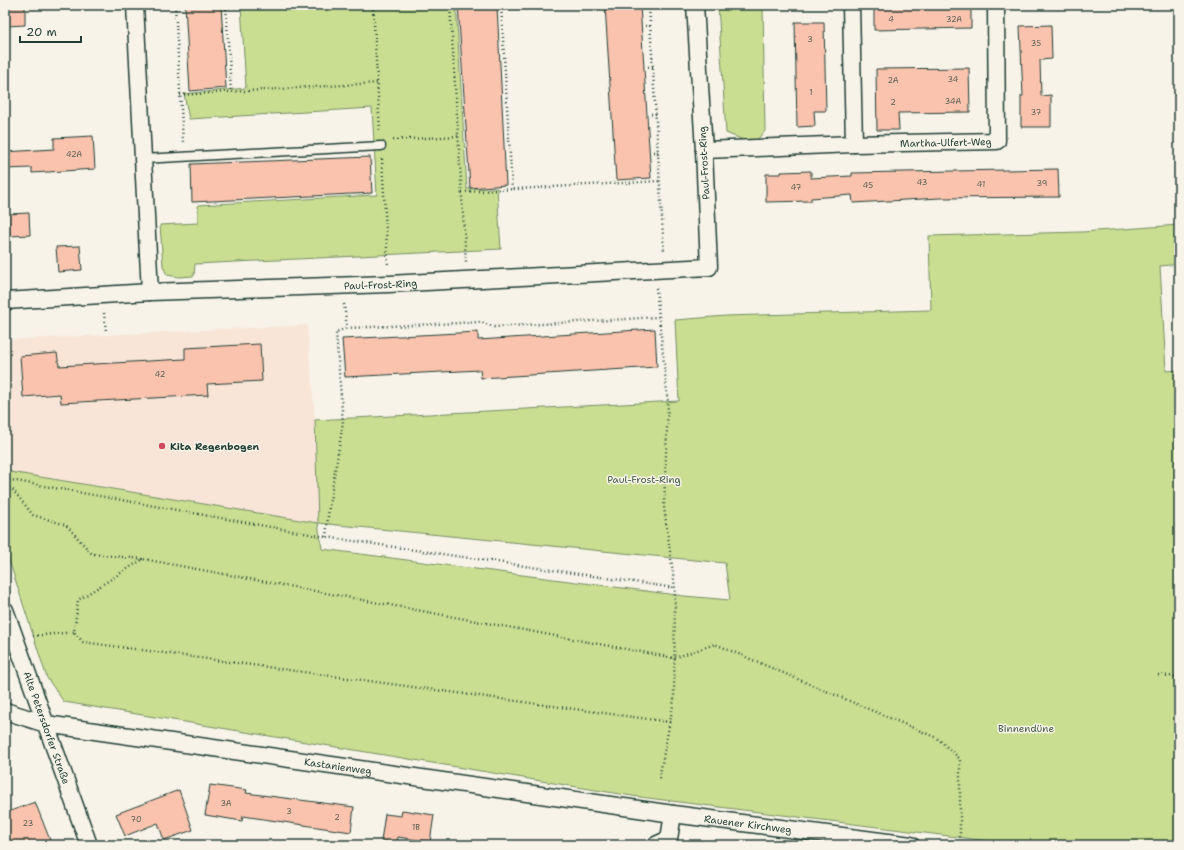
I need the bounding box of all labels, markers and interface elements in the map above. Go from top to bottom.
house number: 4 [888,14,894,25]
house number: 32A [946,14,962,25]
scale bar [20,18,81,44]
text: 20 m [26,24,57,40]
house number: 3 [807,34,813,45]
house number: 35 [1031,38,1041,49]
house number: 34 [948,74,959,85]
house number: 2A [887,75,899,86]
house number: 1 [809,87,813,98]
house number: 34A [945,96,962,107]
house number: 2 [890,97,896,108]
house number: 37 [1031,107,1042,118]
street label: Paul-Frost-Ring [696,126,712,200]
street label: Martha-Ulfert-Weg [900,135,992,150]
house number: 42A [66,149,82,160]
house number: 43 [917,177,927,188]
house number: 39 [1037,178,1047,189]
house number: 41 [977,179,985,190]
house number: 45 [863,180,873,191]
house number: 47 [791,182,802,193]
street label: Paul-Frost-Ring [344,276,418,292]
house number: 42 [155,369,166,380]
place label: Kita Regenbogen [170,440,260,453]
marker: Kita Regenbogen [157,441,167,451]
park label: Paul-Frost-Ring [607,473,681,486]
street label: Alte Petersdorfer Straße [21,670,73,786]
park label: Binnendüne [998,722,1054,735]
street label: Kastanienweg [303,755,373,777]
house number: 3A [220,798,232,809]
house number: 3 [286,806,292,817]
house number: 2 [334,812,340,823]
street label: Rauener Kirchweg [703,812,792,836]
house number: 70 [130,814,142,825]
house number: 23 [23,818,33,829]
house number: 1B [412,822,420,833]

